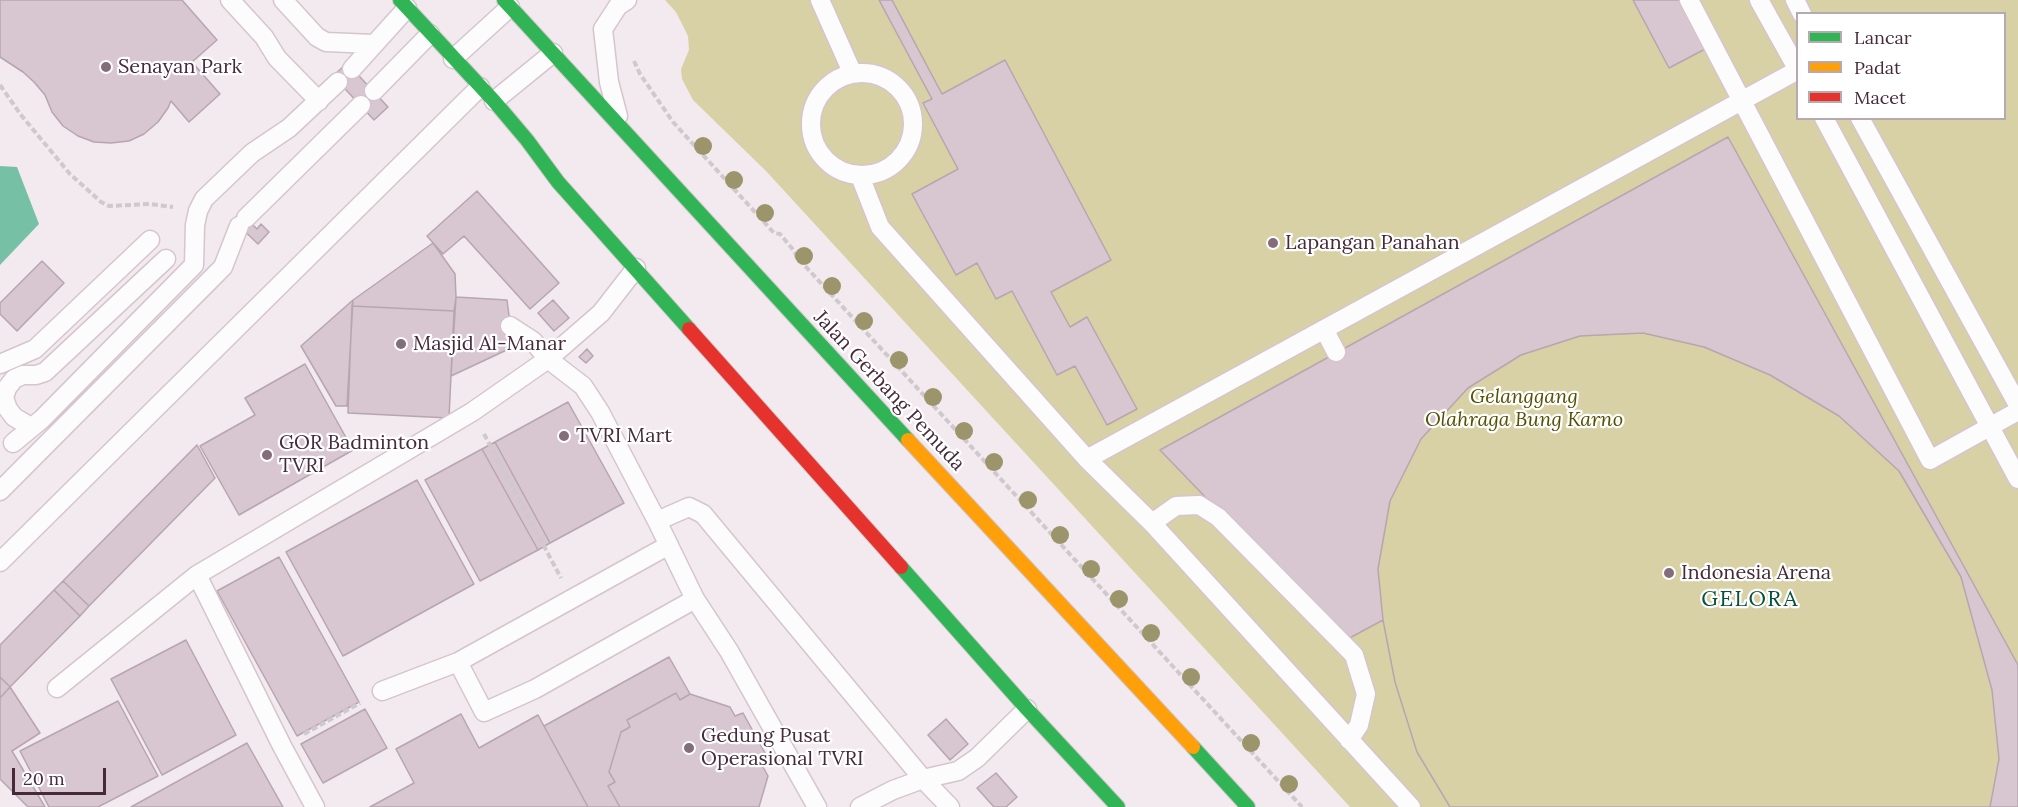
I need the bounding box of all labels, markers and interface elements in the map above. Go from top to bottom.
legend [1796,12,2006,120]
text: Lancar [1854,26,1912,49]
place label: Senayan Park [118,55,242,79]
text: Padat [1854,56,1901,79]
marker: Senayan Park [99,60,113,74]
text: Macet [1854,86,1906,109]
place label: Lapangan Panahan [1285,231,1460,255]
marker: Lapangan Panahan [1266,236,1280,250]
street label: Jalan Gerbang Pemuda [808,306,970,476]
place label: Masjid Al-Manar [413,332,566,356]
marker: Masjid Al-Manar [394,337,408,351]
park label: Gelanggang Olahraga Bung Karno [1425,385,1623,432]
place label: TVRI Mart [576,424,672,448]
marker: TVRI Mart [557,429,571,443]
place label: GOR Badminton TVRI [279,431,429,478]
marker: GOR Badminton TVRI [260,448,274,462]
place label: Indonesia Arena [1681,561,1831,585]
marker: Indonesia Arena [1662,566,1676,580]
district label: GELORA [1701,587,1799,613]
place label: Gedung Pusat Operasional TVRI [701,724,864,771]
marker: Gedung Pusat Operasional TVRI [682,741,696,755]
scale bar [15,756,110,794]
text: 20 m [23,767,65,790]

